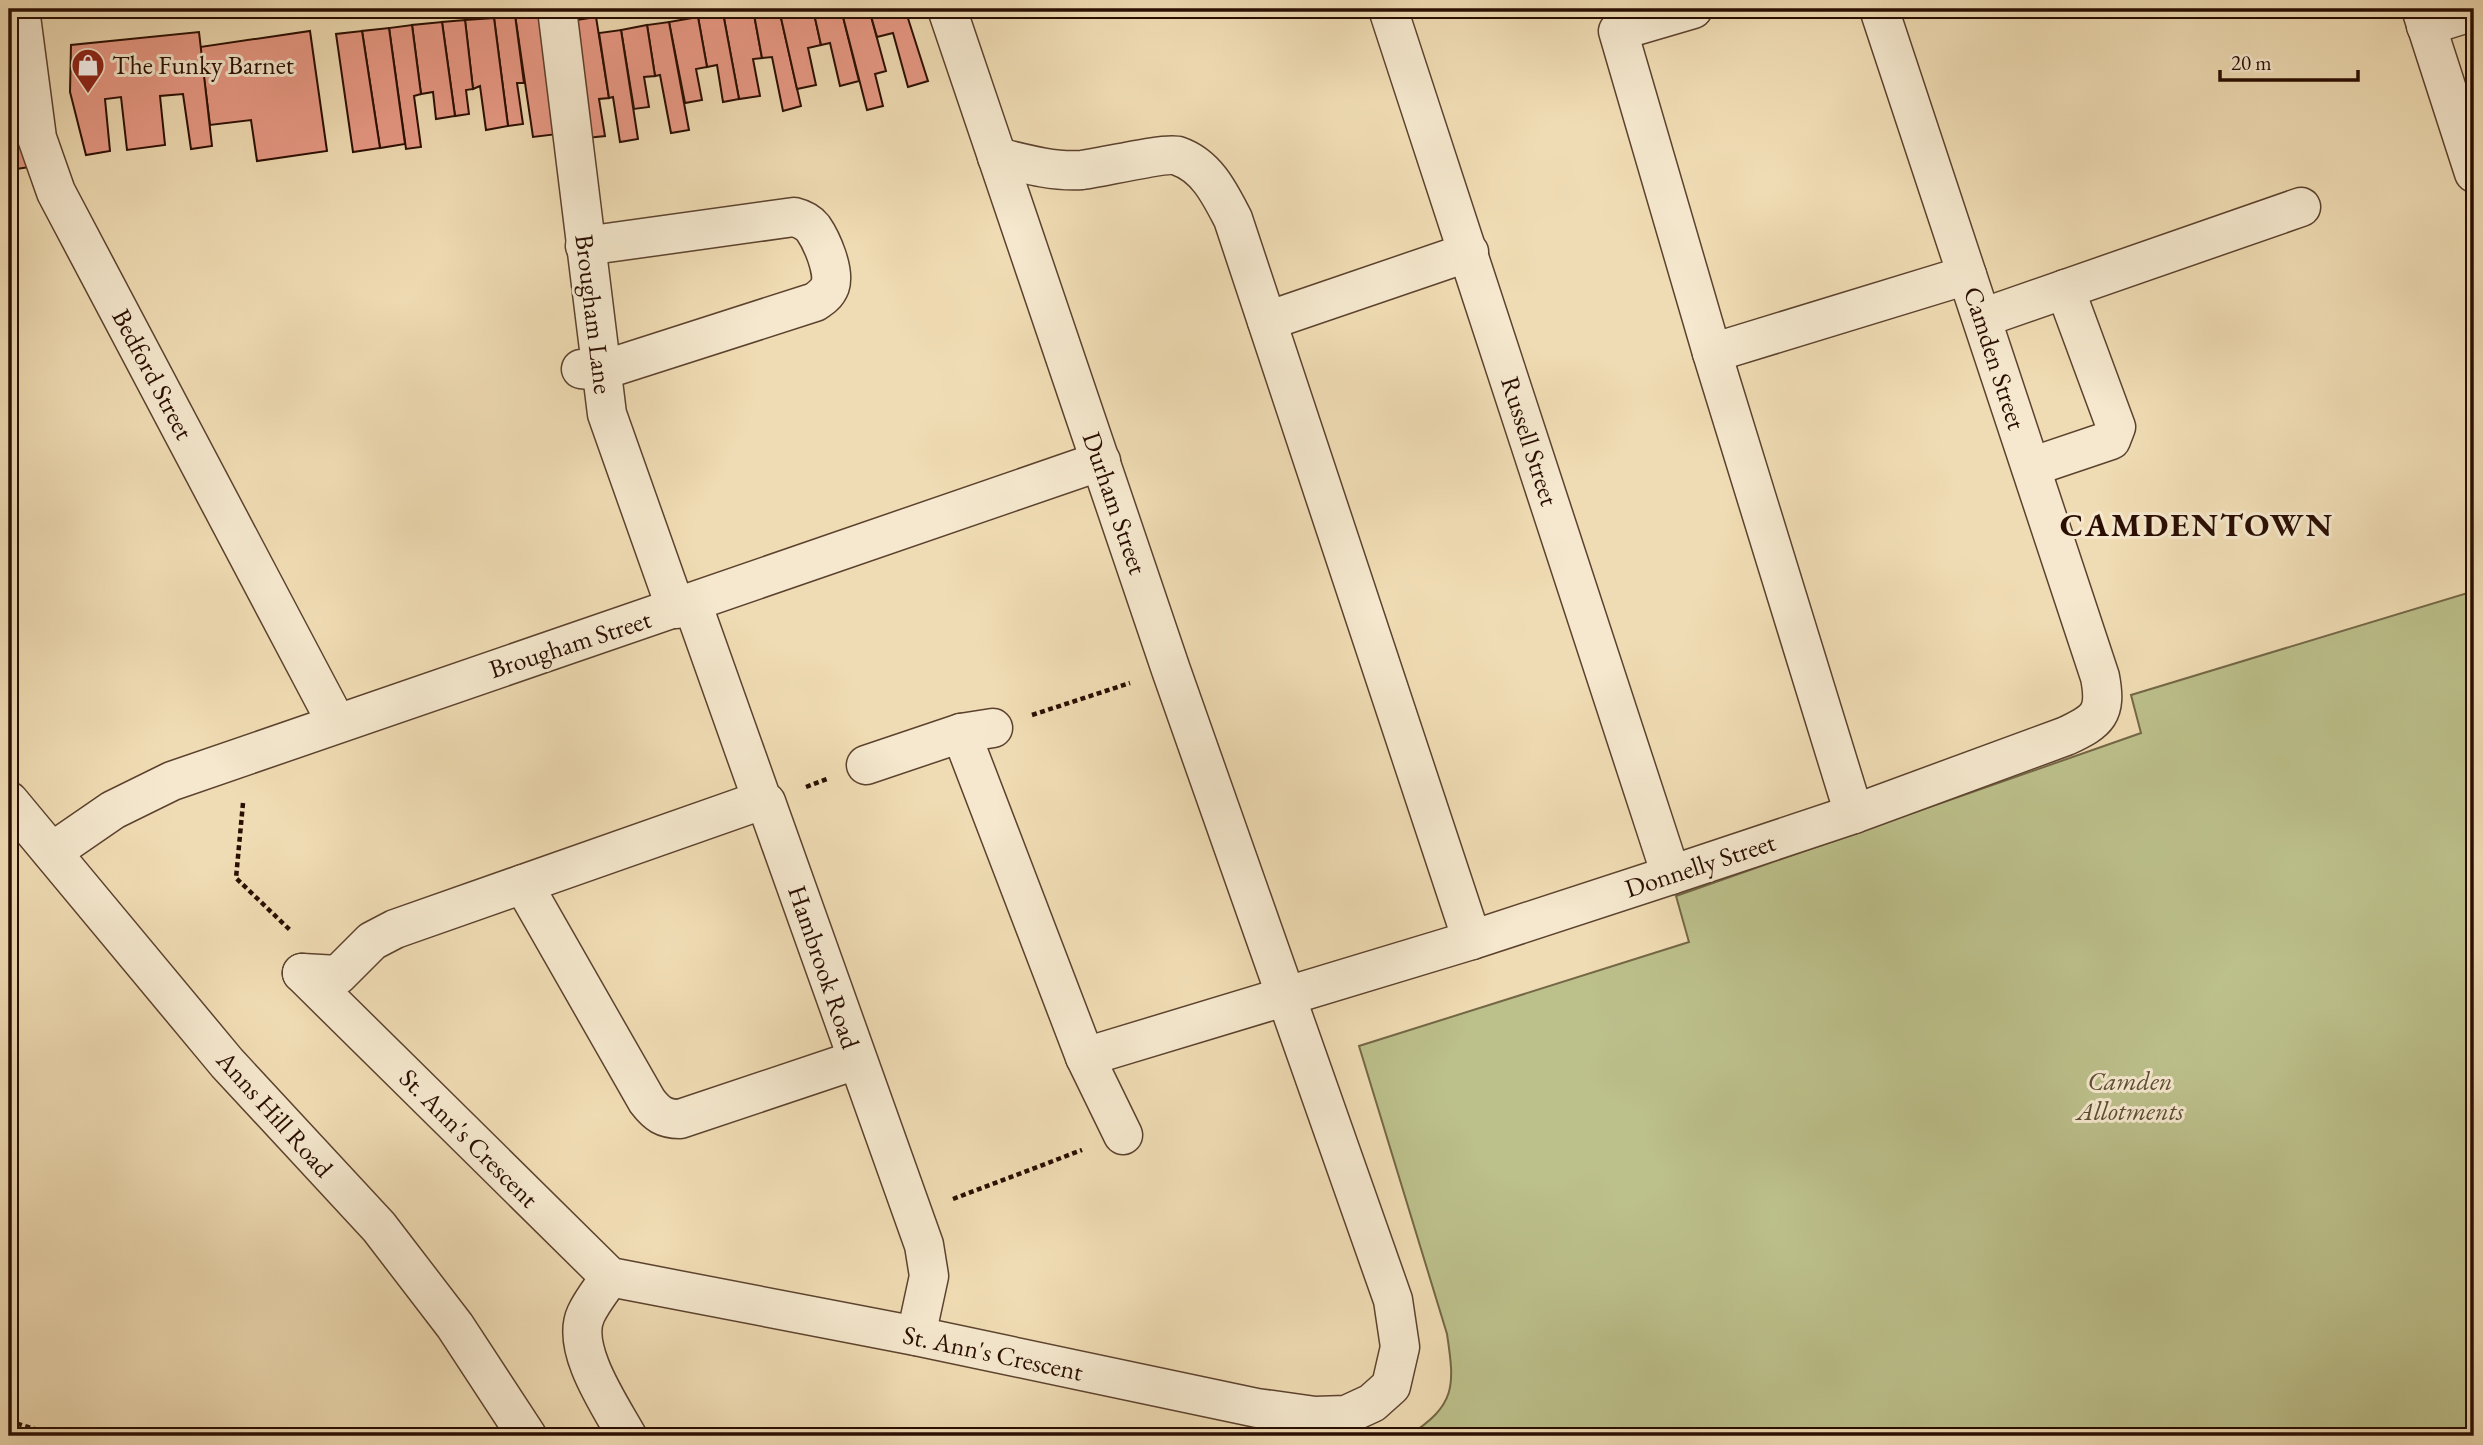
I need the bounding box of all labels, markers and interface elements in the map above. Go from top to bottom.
scale bar [2220,38,2359,82]
shop icon: The Funky Barnet [69,46,107,95]
place label: The Funky Barnet [112,48,294,82]
text: 20 m [2231,49,2272,76]
street label: Brougham Lane [567,232,621,396]
street label: Camden Street [1956,282,2034,434]
street label: Bedford Street [104,303,202,445]
street label: Russell Street [1493,372,1567,510]
street label: Durham Street [1075,427,1155,579]
district label: CAMDENTOWN [2060,503,2334,546]
street label: Brougham Street [485,602,655,686]
street label: Donnelly Street [1620,825,1780,905]
street label: Hambrook Road [780,881,868,1054]
street label: Anns Hill Road [209,1043,341,1185]
street label: St. Ann's Crescent [392,1061,546,1215]
park label: Camden Allotments [2075,1064,2184,1128]
street label: St. Ann's Crescent [900,1317,1086,1389]

